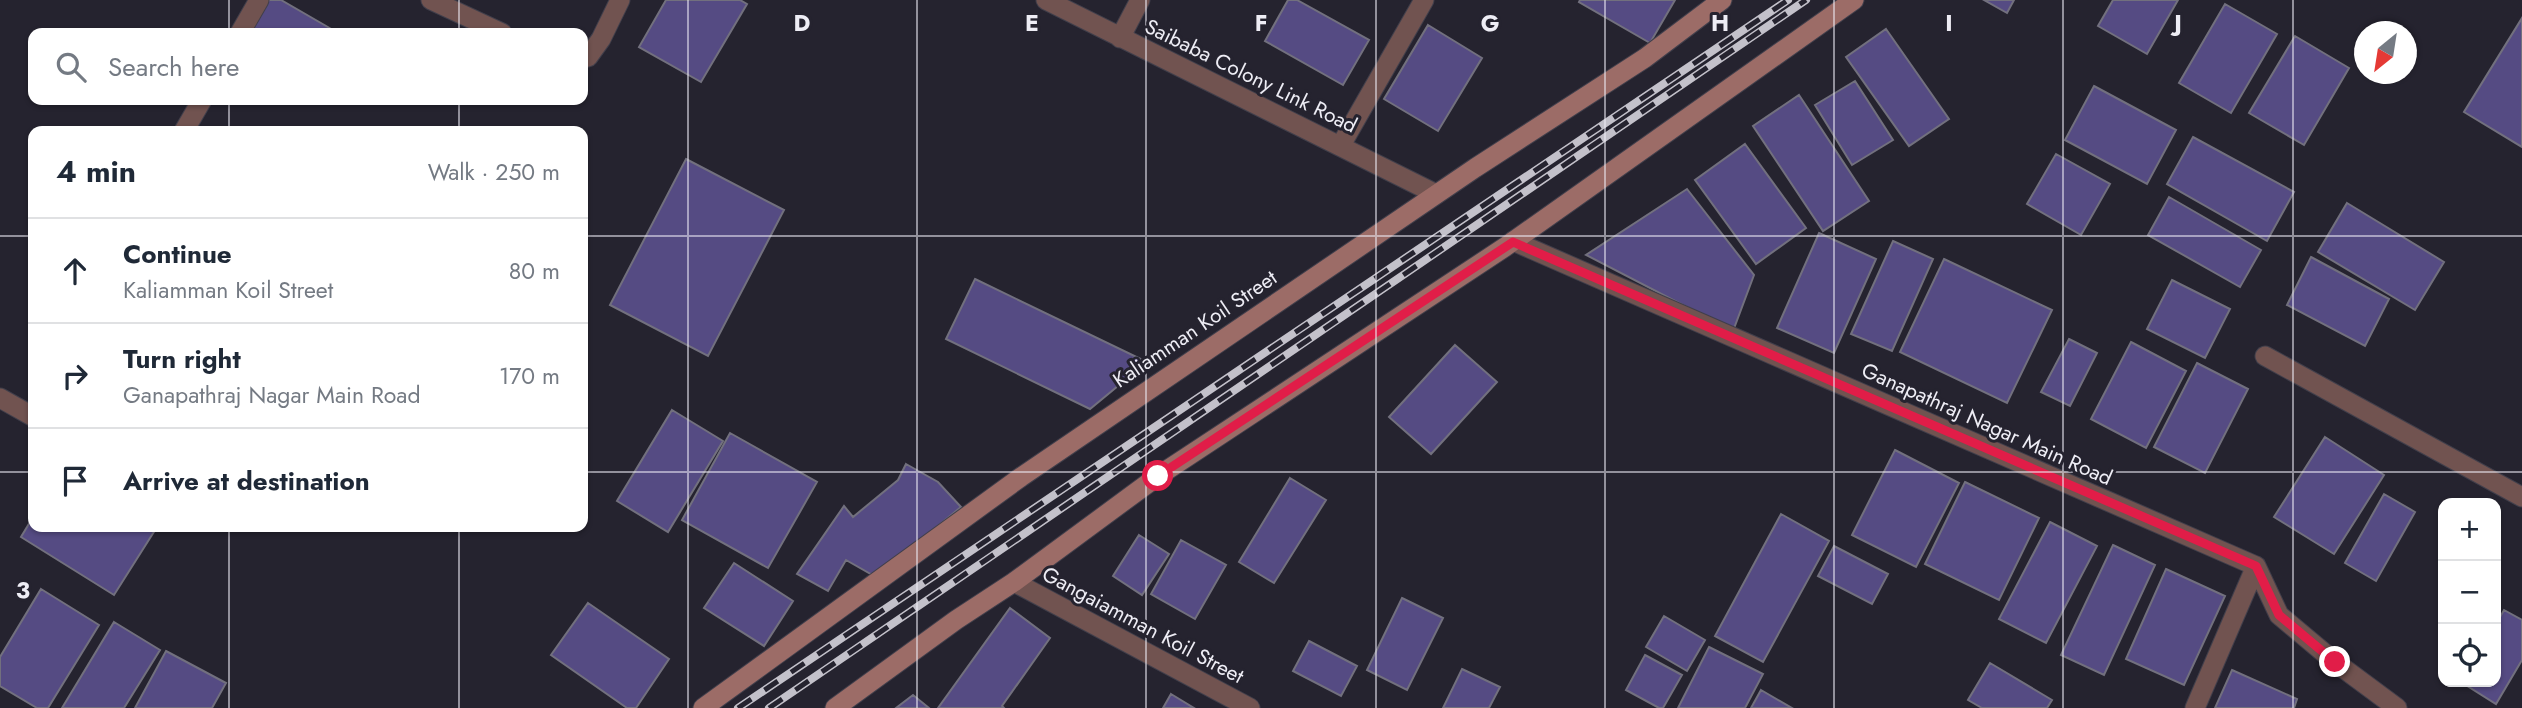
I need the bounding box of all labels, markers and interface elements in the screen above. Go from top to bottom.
text: D [794,6,811,40]
text: E [1025,6,1039,40]
text: F [1255,6,1267,40]
text: G [1481,6,1499,40]
text: H [1711,6,1729,40]
text: I [1945,6,1953,40]
text: J [2170,6,2182,40]
street label: Saibaba Colony Link Road [1140,11,1362,141]
north arrow [2354,21,2417,84]
search box [28,28,588,105]
icon: search [52,48,90,86]
text: Search here [108,48,240,86]
text: 4 min [56,150,136,193]
text: Walk · 250 m [428,155,560,189]
text: Continue [123,235,232,273]
icon: ahead [56,252,94,290]
text: 80 m [509,254,560,288]
street label: Kaliamman Koil Street [1107,263,1283,395]
text: Kaliamman Koil Street [123,273,333,307]
text: Turn right [123,340,241,378]
street label: Ganapathraj Nagar Main Road [1857,355,2117,493]
icon: right [56,357,94,395]
text: 170 m [499,359,560,393]
text: Ganapathraj Nagar Main Road [123,378,421,412]
route start [1142,460,1173,491]
icon: arrive [56,462,94,500]
text: Arrive at destination [123,462,370,500]
map controls [2438,498,2501,687]
button: + [2438,498,2501,561]
street label: Gangaiamman Koil Street [1037,559,1249,691]
button: − [2438,561,2501,624]
text: 3 [16,573,30,607]
button: locate [2438,624,2501,687]
route end [2319,646,2350,677]

